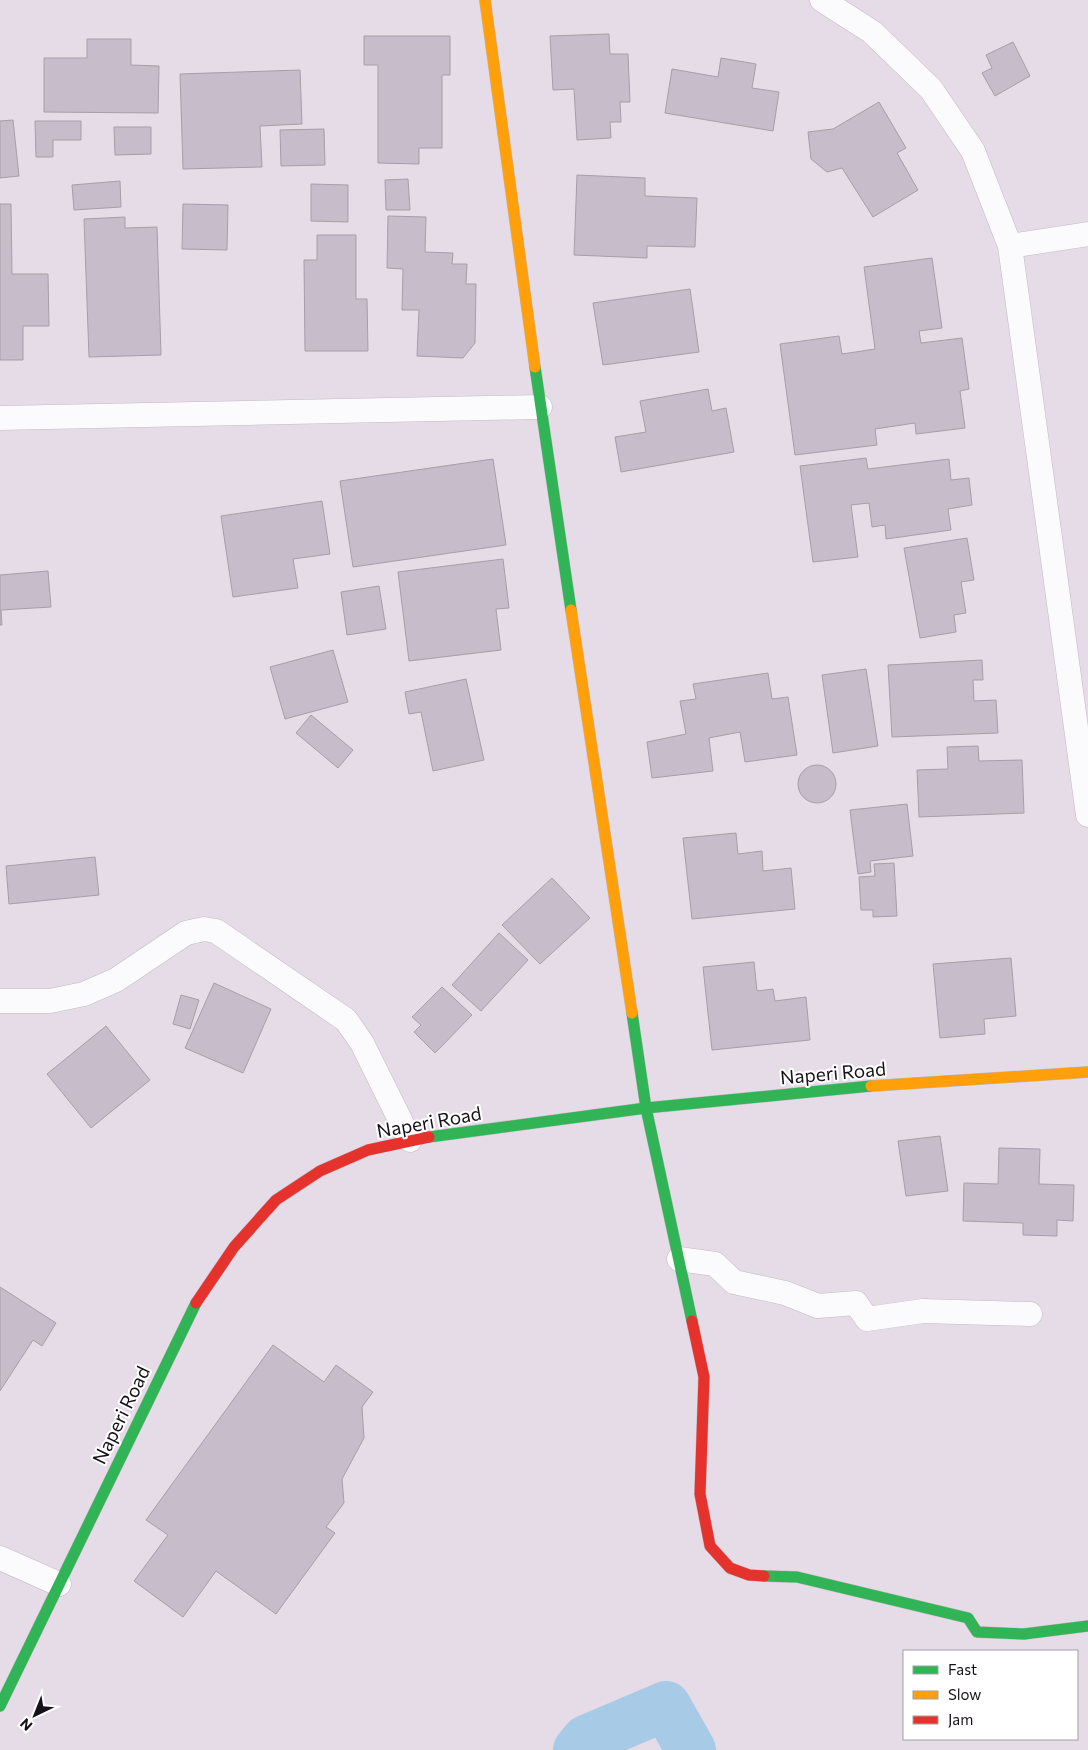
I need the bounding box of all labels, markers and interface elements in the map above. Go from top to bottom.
street label: Naperi Road [779,1056,887,1089]
street label: Naperi Road [375,1101,483,1142]
street label: Naperi Road [87,1362,154,1467]
legend [903,1650,1078,1740]
text: Fast [948,1660,977,1678]
text: Slow [948,1685,981,1703]
north arrow [10,1690,60,1740]
text: Jam [948,1710,973,1728]
text: N [16,1715,35,1735]

